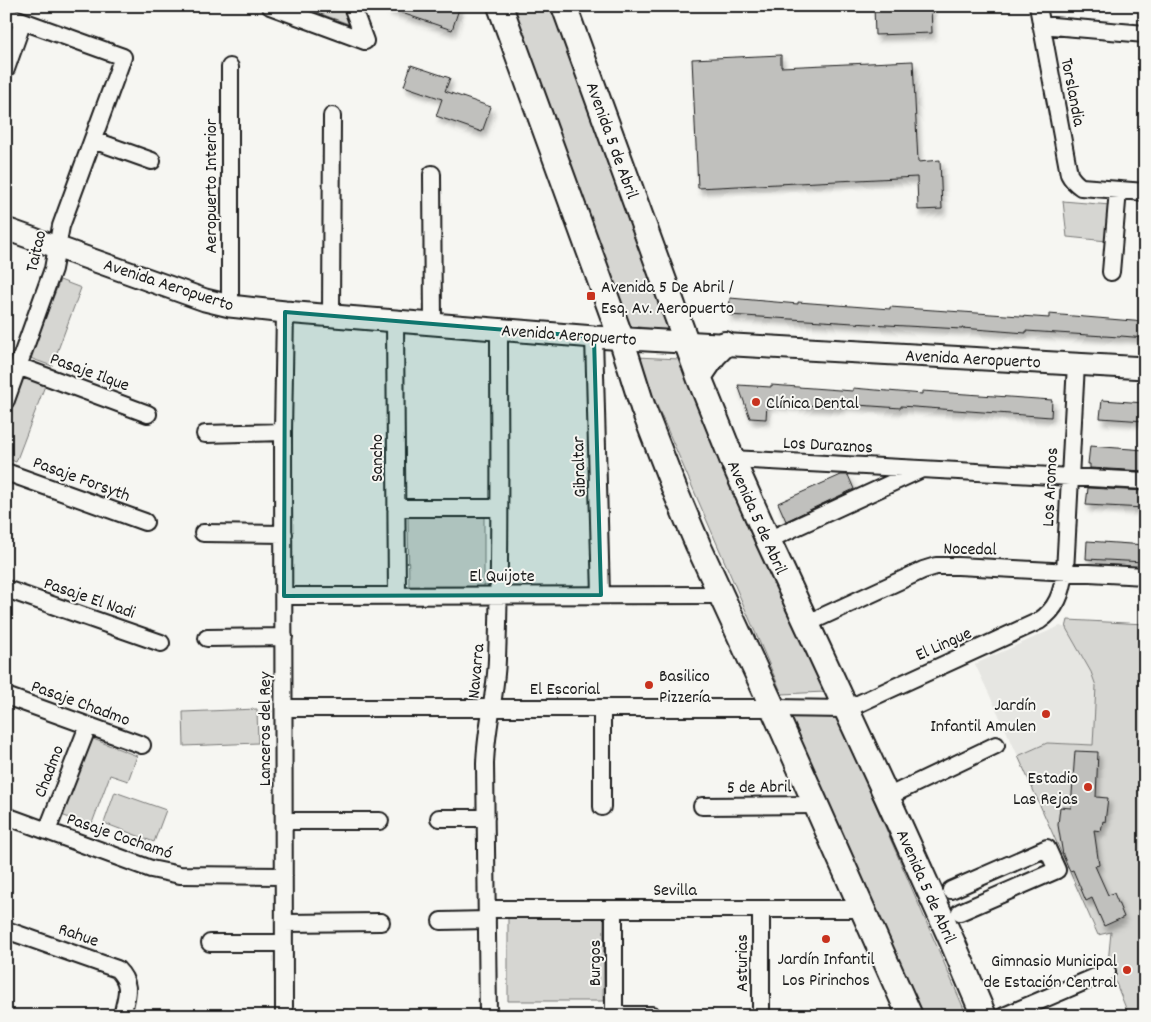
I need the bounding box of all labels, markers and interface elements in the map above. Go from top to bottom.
street label: Torslandia [1053,56,1091,129]
street label: Avenida 5 de Abril [578,79,644,203]
street label: Aeropuerto Interior [200,118,225,253]
street label: Taitao [21,228,54,275]
street label: Avenida Aeropuerto [100,254,237,319]
place label: Avenida 5 De Abril / Esq. Av. Aeropuerto [601,276,734,322]
marker: Avenida 5 De Abril / Esq. Av. Aeropuerto [585,290,597,302]
street label: Avenida Aeropuerto [500,319,637,354]
street label: Avenida Aeropuerto [904,344,1041,377]
street label: Pasaje Ilque [46,347,132,399]
place label: Clínica Dental [766,392,860,417]
marker: Clínica Dental [750,396,762,408]
street label: Los Duraznos [782,432,873,461]
street label: Sancho [366,434,391,482]
street label: Gibraltar [567,436,594,498]
street label: Los Aromos [1037,447,1066,528]
street label: Pasaje Forsyth [29,451,133,510]
street label: Avenida 5 de Abril [719,457,792,580]
street label: Nocedal [943,538,997,563]
street label: El Quijote [469,565,535,590]
street label: Pasaje El Nadi [40,572,138,627]
street label: El Lingue [912,622,976,669]
street label: Navarra [463,642,492,700]
place label: Basilico Pizzería [659,665,711,711]
street label: Lanceros del Rey [254,671,279,786]
street label: Pasaje Chadmo [27,675,133,734]
street label: El Escorial [530,678,601,703]
marker: Basilico Pizzería [643,679,655,691]
place label: Jardín Infantil Amulen [930,694,1036,740]
marker: Jardín Infantil Amulen [1040,708,1052,720]
street label: Chadmo [29,742,72,802]
place label: Estadio Las Rejas [1013,767,1078,813]
street label: 5 de Abril [726,775,792,802]
marker: Estadio Las Rejas [1082,781,1094,793]
street label: Pasaje Cochamó [63,808,176,867]
street label: Avenida 5 de Abril [888,826,961,949]
street label: Sevilla [653,879,697,904]
street label: Rahue [55,918,102,955]
marker: Jardín Infantil Los Pirinchos [820,933,832,945]
street label: Asturias [731,934,756,992]
street label: Burgos [584,940,609,986]
place label: Jardín Infantil Los Pirinchos [777,948,875,994]
place label: Gimnasio Municipal de Estación Central [984,950,1118,996]
marker: Gimnasio Municipal de Estación Central [1121,964,1133,976]

